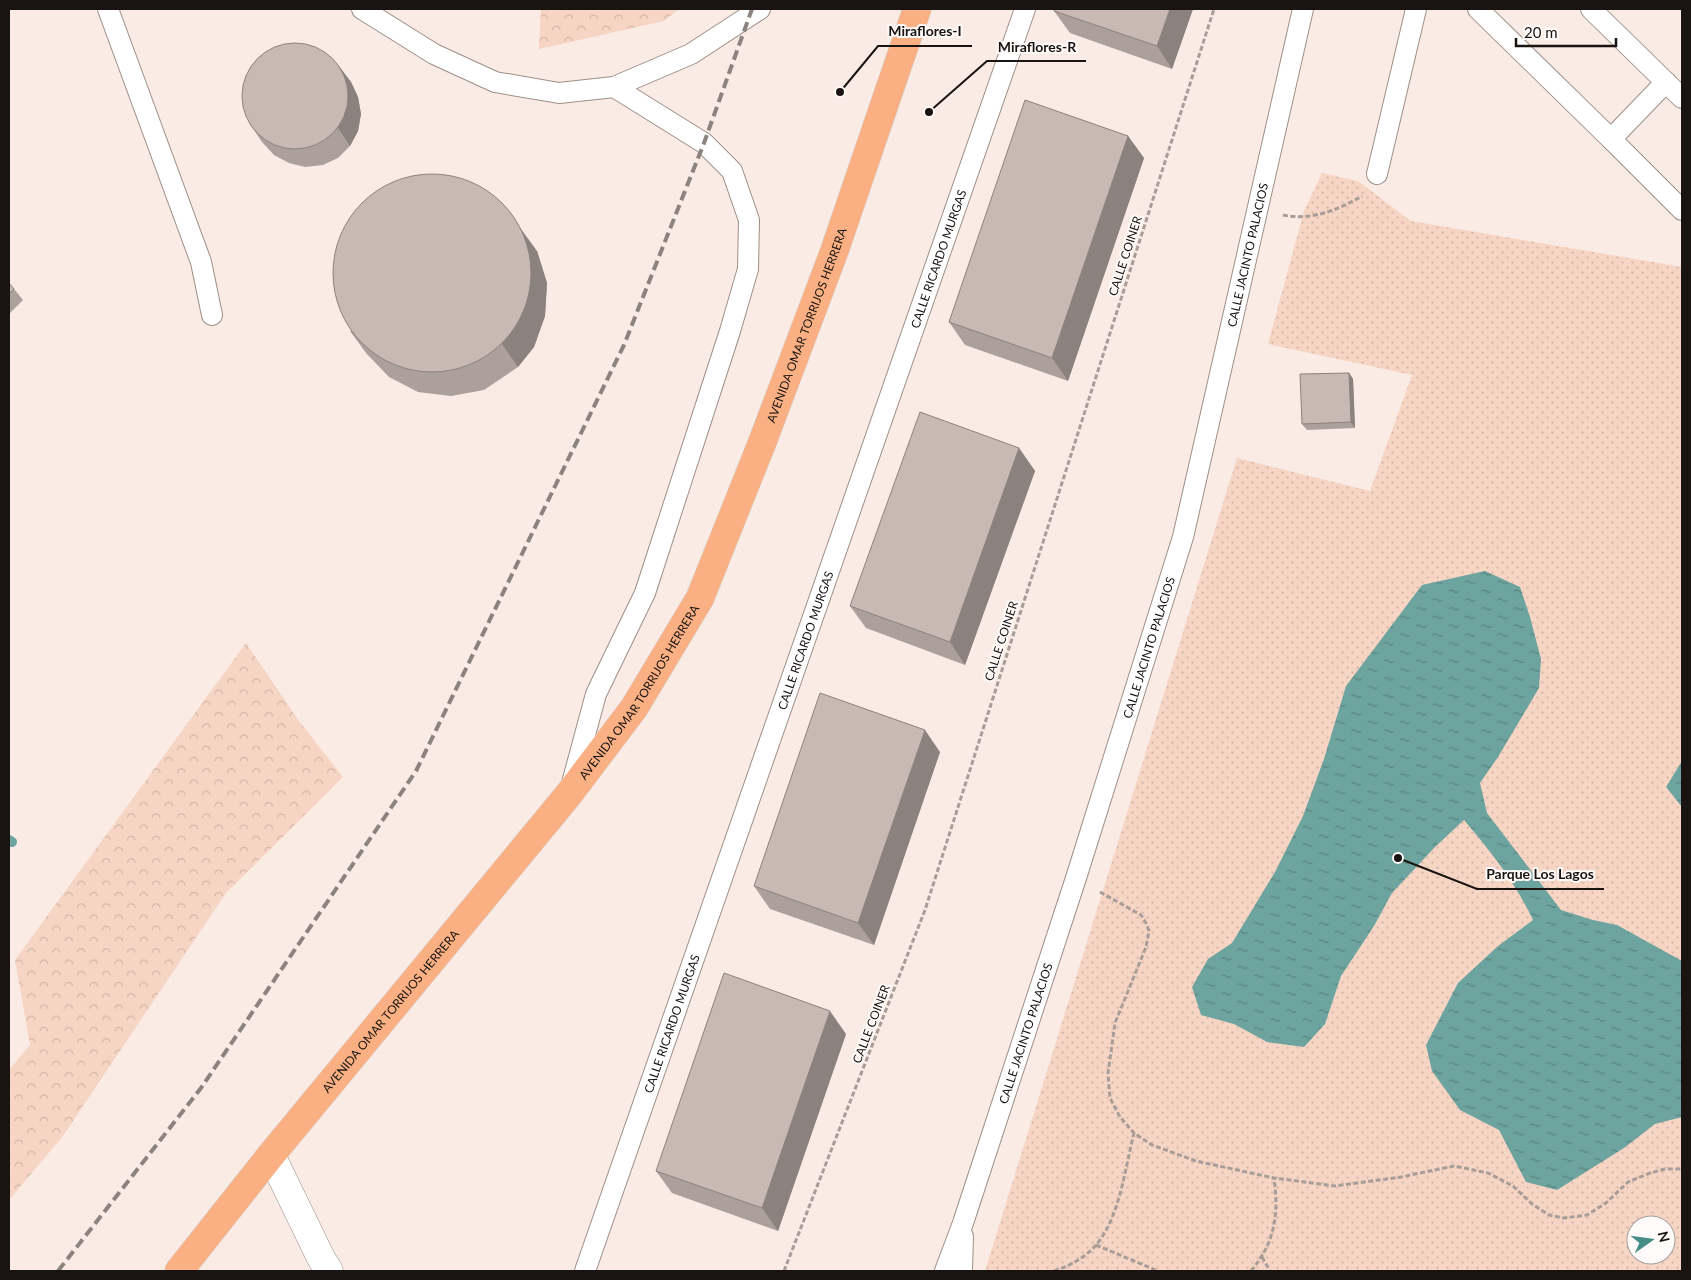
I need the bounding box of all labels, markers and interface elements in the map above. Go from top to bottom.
scale bar [1516,15,1616,47]
callout: Miraflores-I [878,17,972,46]
text: Miraflores-I [888,22,962,39]
text: 20 m [1524,23,1558,41]
callout: Miraflores-R [987,32,1086,61]
text: Miraflores-R [998,38,1077,55]
street label: CALLE JACINTO PALACIOS [1223,181,1271,328]
street label: CALLE RICARDO MURGAS [907,187,969,330]
street label: CALLE COINER [1105,214,1145,298]
street label: AVENIDA OMAR TORRIJOS HERRERA [763,225,849,425]
street label: CALLE RICARDO MURGAS [774,569,836,711]
street label: CALLE JACINTO PALACIOS [1119,575,1178,720]
street label: CALLE COINER [981,599,1021,683]
street label: AVENIDA OMAR TORRIJOS HERRERA [575,601,702,782]
callout: Parque Los Lagos [1477,860,1604,889]
text: Parque Los Lagos [1486,865,1594,882]
street label: AVENIDA OMAR TORRIJOS HERRERA [318,926,462,1095]
street label: CALLE RICARDO MURGAS [640,952,702,1095]
street label: CALLE JACINTO PALACIOS [995,961,1055,1106]
street label: CALLE COINER [849,982,893,1065]
north arrow [1626,1215,1676,1265]
text: N [1655,1229,1674,1244]

